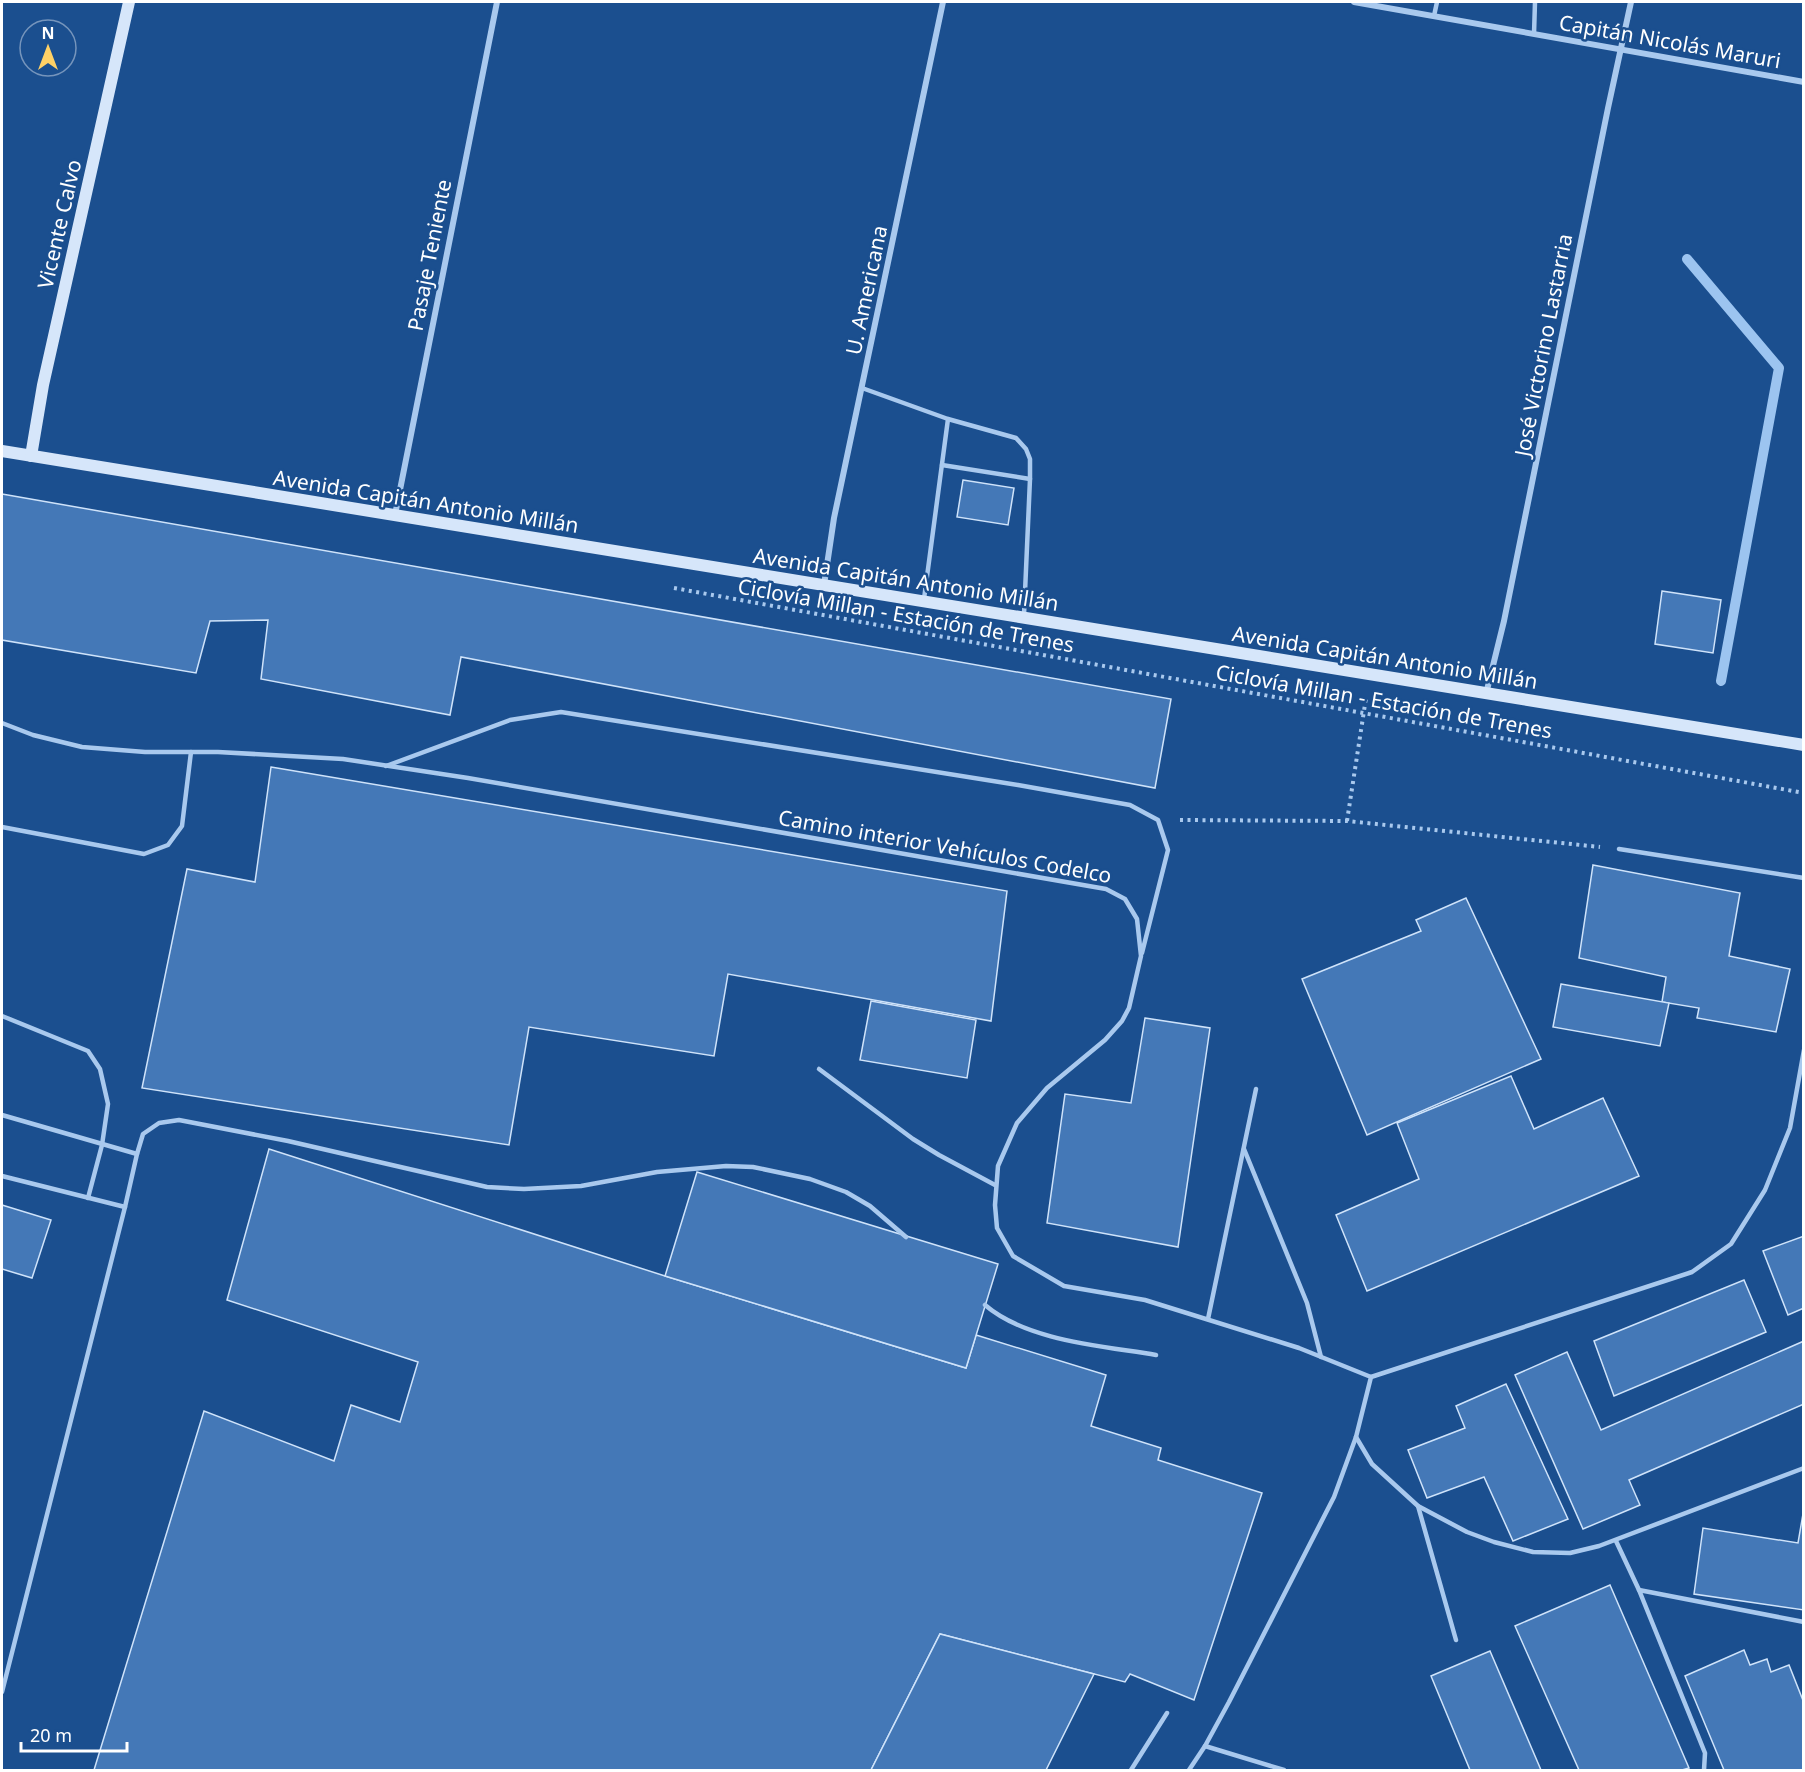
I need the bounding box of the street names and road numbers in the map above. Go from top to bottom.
street label: Capitán Nicolás Maruri [1557,8,1783,74]
street label: Vicente Calvo [31,157,87,291]
street label: Pasaje Teniente [401,177,457,333]
street label: U. Americana [839,223,893,357]
street label: José Victorino Lastarria [1507,231,1578,461]
street label: Avenida Capitán Antonio Millán [271,463,581,539]
street label: Avenida Capitán Antonio Millán [751,541,1061,617]
street label: Ciclovía Millan - Estación de Trenes [736,572,1076,658]
street label: Avenida Capitán Antonio Millán [1230,619,1540,695]
street label: Ciclovía Millan - Estación de Trenes [1214,658,1554,744]
street label: Camino interior Vehículos Codelco [776,803,1114,889]

